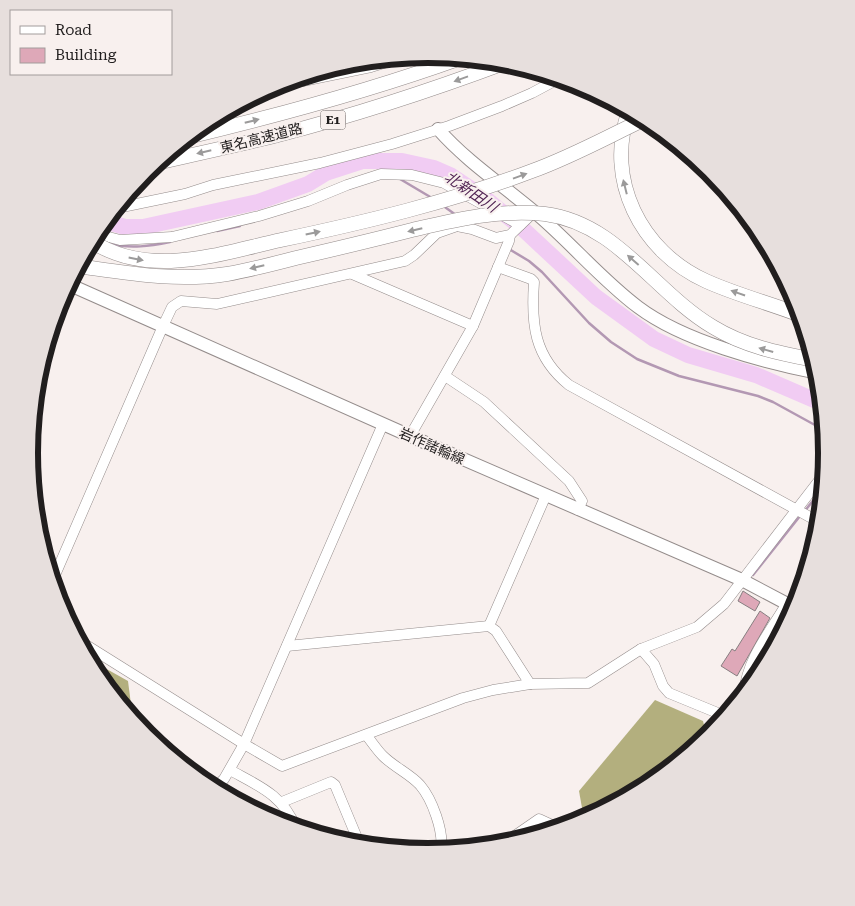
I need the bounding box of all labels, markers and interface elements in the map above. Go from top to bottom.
legend [10,10,172,75]
text: Road [55,21,92,39]
text: Building [55,46,117,64]
one-way arrow [454,76,469,83]
road number: E1 [320,110,346,130]
one-way arrow [244,117,259,125]
street label: 東名高速道路 [218,120,304,156]
one-way arrow [197,148,212,156]
water label: 北新田川 [441,168,503,217]
one-way arrow [512,172,527,179]
one-way arrow [621,179,629,195]
one-way arrow [408,226,423,234]
one-way arrow [305,229,321,237]
one-way arrow [627,254,640,265]
one-way arrow [128,255,144,263]
one-way arrow [250,263,265,271]
one-way arrow [730,289,745,296]
one-way arrow [759,345,774,353]
street label: 岩作諸輪線 [397,424,467,468]

